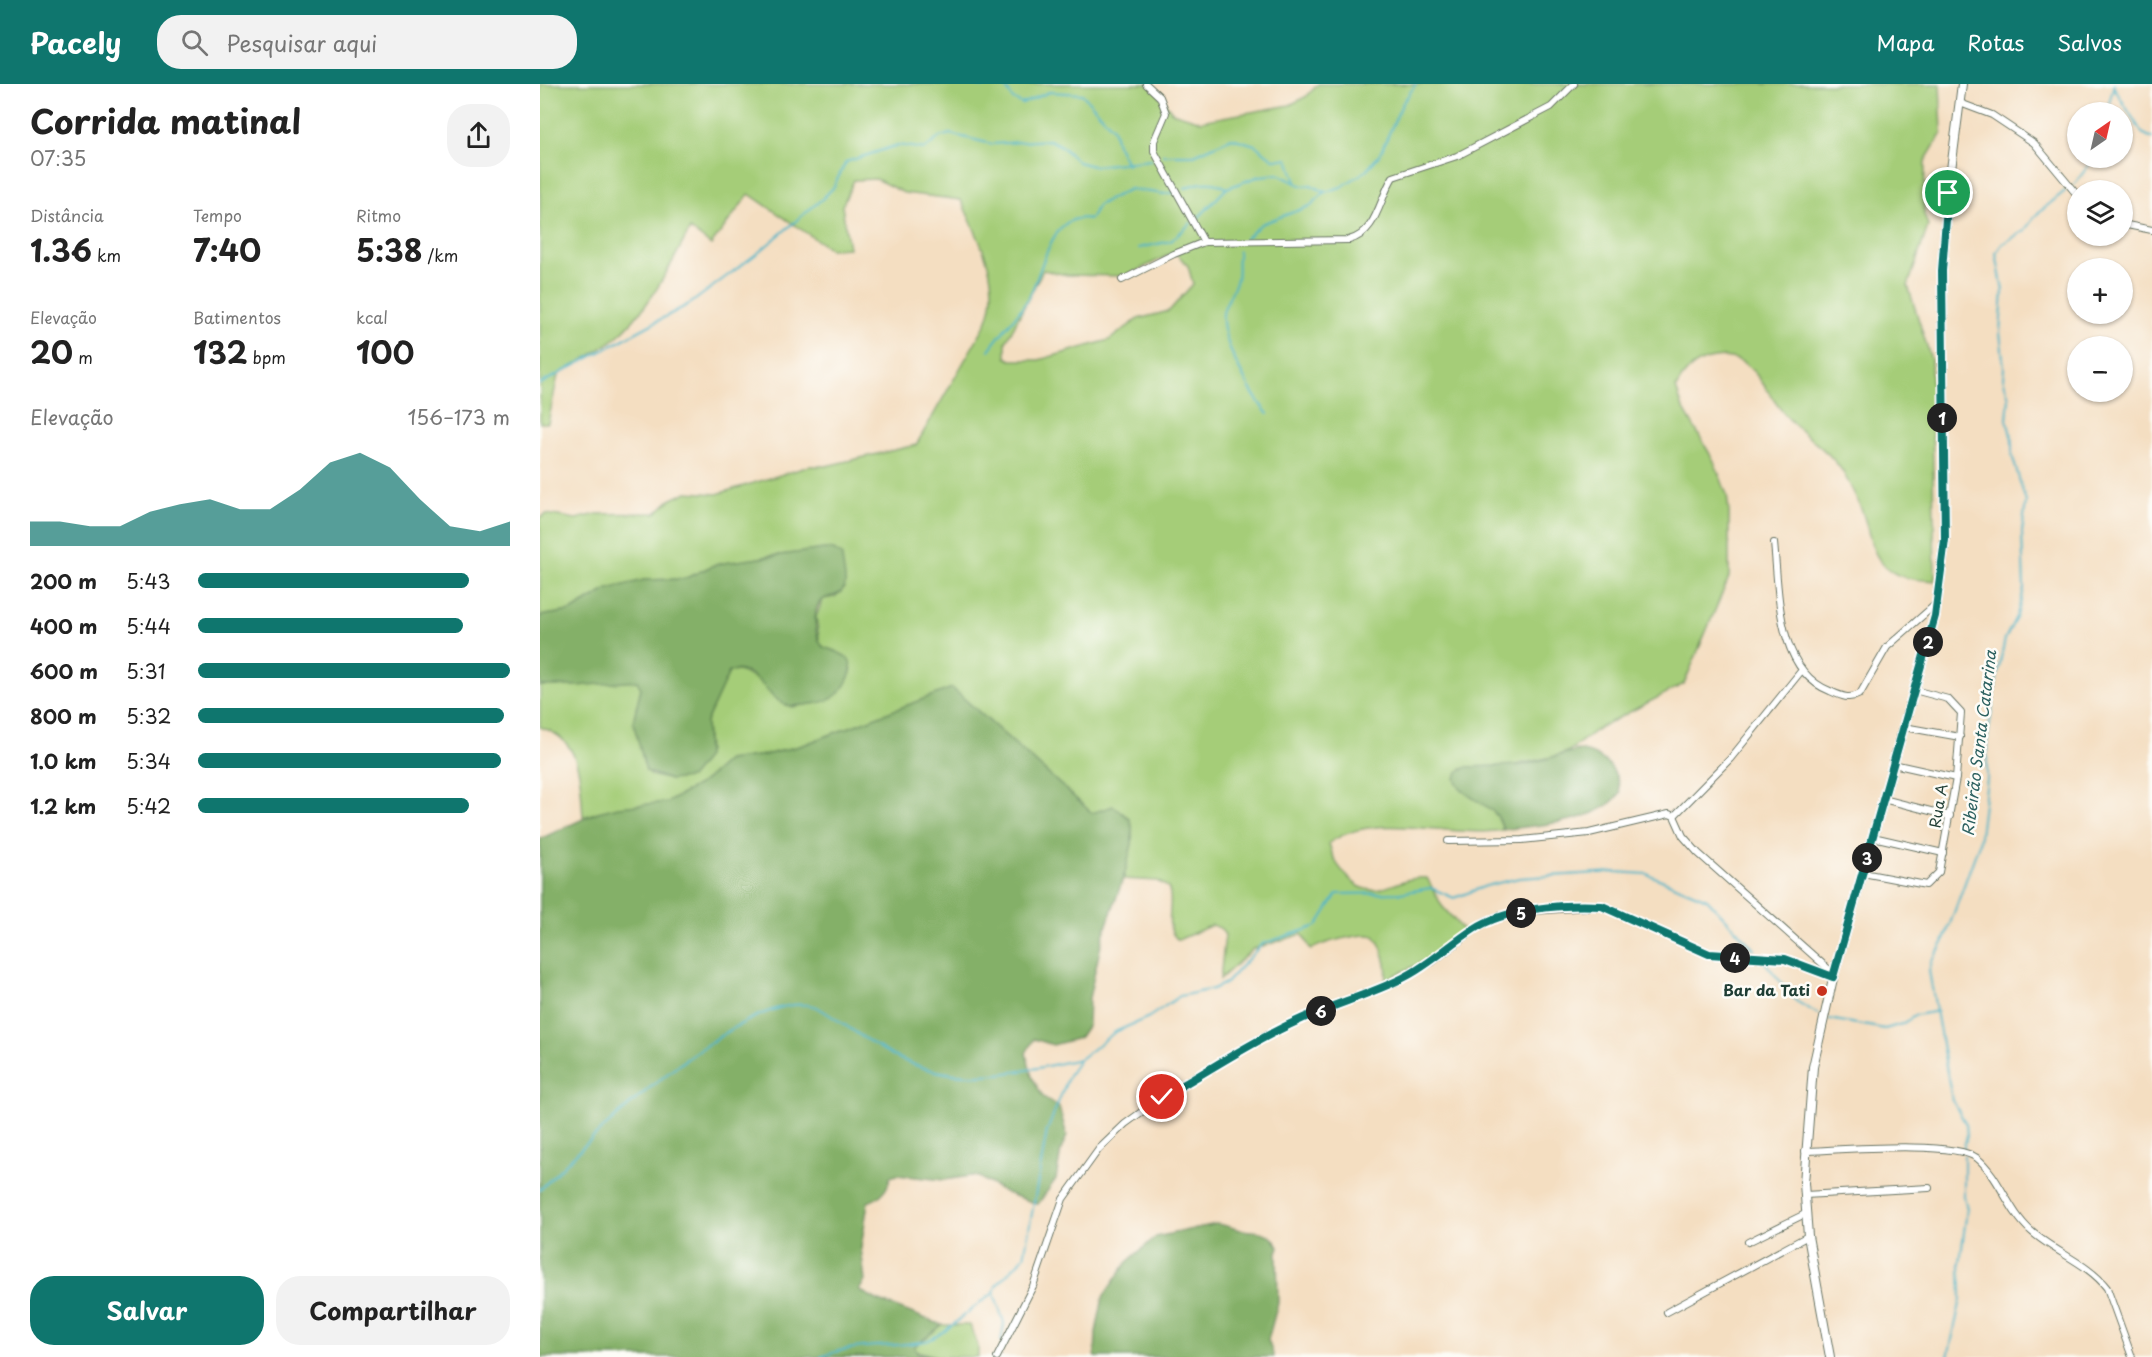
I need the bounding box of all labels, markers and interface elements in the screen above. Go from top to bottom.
search box [157,15,577,69]
text: Pacely [30,21,121,64]
icon: search [178,26,211,59]
text: Pesquisar aqui [226,26,377,59]
text: Mapa [1877,26,1934,58]
text: Rotas [1967,26,2024,58]
text: Salvos [2057,26,2122,58]
text: Corrida matinal [30,95,301,145]
north arrow [2067,102,2133,168]
map controls [2067,102,2133,402]
button: share [447,104,510,167]
text: 07:35 [30,143,86,173]
pin [1922,167,1973,218]
icon: arrive [1931,176,1964,209]
button: layers [2067,180,2133,246]
text: Distância [30,203,104,227]
text: Tempo [193,203,242,227]
text: Ritmo [356,203,401,227]
text: 1.36 [30,227,92,272]
text: 7:40 [193,227,261,272]
text: 5:38 [356,227,422,272]
text: km [92,243,121,267]
text: /km [422,243,458,267]
button: + [2067,258,2133,324]
text: Elevação [30,305,97,329]
text: Batimentos [193,305,281,329]
text: kcal [356,305,388,329]
text: 20 [30,329,73,374]
text: 132 [193,329,247,374]
text: 100 [356,329,414,374]
button: − [2067,336,2133,402]
text: m [73,345,93,369]
text: bpm [247,345,286,369]
text: Elevação [30,402,114,432]
text: 156–173 m [407,402,510,432]
pin: 1 [1927,403,1957,433]
text: 1 [1938,406,1946,430]
text: 200 m [30,566,97,596]
text: 5:43 [126,566,170,596]
text: 400 m [30,611,98,641]
text: 5:44 [126,611,171,641]
pin: 2 [1913,627,1943,657]
text: 2 [1922,630,1934,654]
water label: Ribeirão Santa Catarina [1955,648,2001,837]
text: 600 m [30,656,98,686]
text: 5:31 [126,656,166,686]
text: 800 m [30,701,97,731]
text: 5:32 [126,701,171,731]
text: 1.0 km [30,746,97,776]
text: 5:34 [126,746,171,776]
street label: Rua A [1922,782,1953,830]
text: 1.2 km [30,791,96,821]
text: 5:42 [126,791,171,821]
pin: 3 [1852,843,1882,873]
text: 3 [1862,846,1872,870]
pin: 5 [1506,898,1536,928]
text: 5 [1516,901,1526,925]
pin: 4 [1720,943,1750,973]
text: 4 [1730,946,1740,970]
place label: Bar da Tati [1723,978,1810,1001]
marker: Bar da Tati [1815,984,1829,998]
pin: 6 [1306,996,1336,1026]
text: 6 [1315,999,1327,1023]
pin [1136,1071,1187,1122]
icon: check [1145,1080,1178,1113]
button: Salvar [30,1276,264,1345]
button: Compartilhar [276,1276,510,1345]

